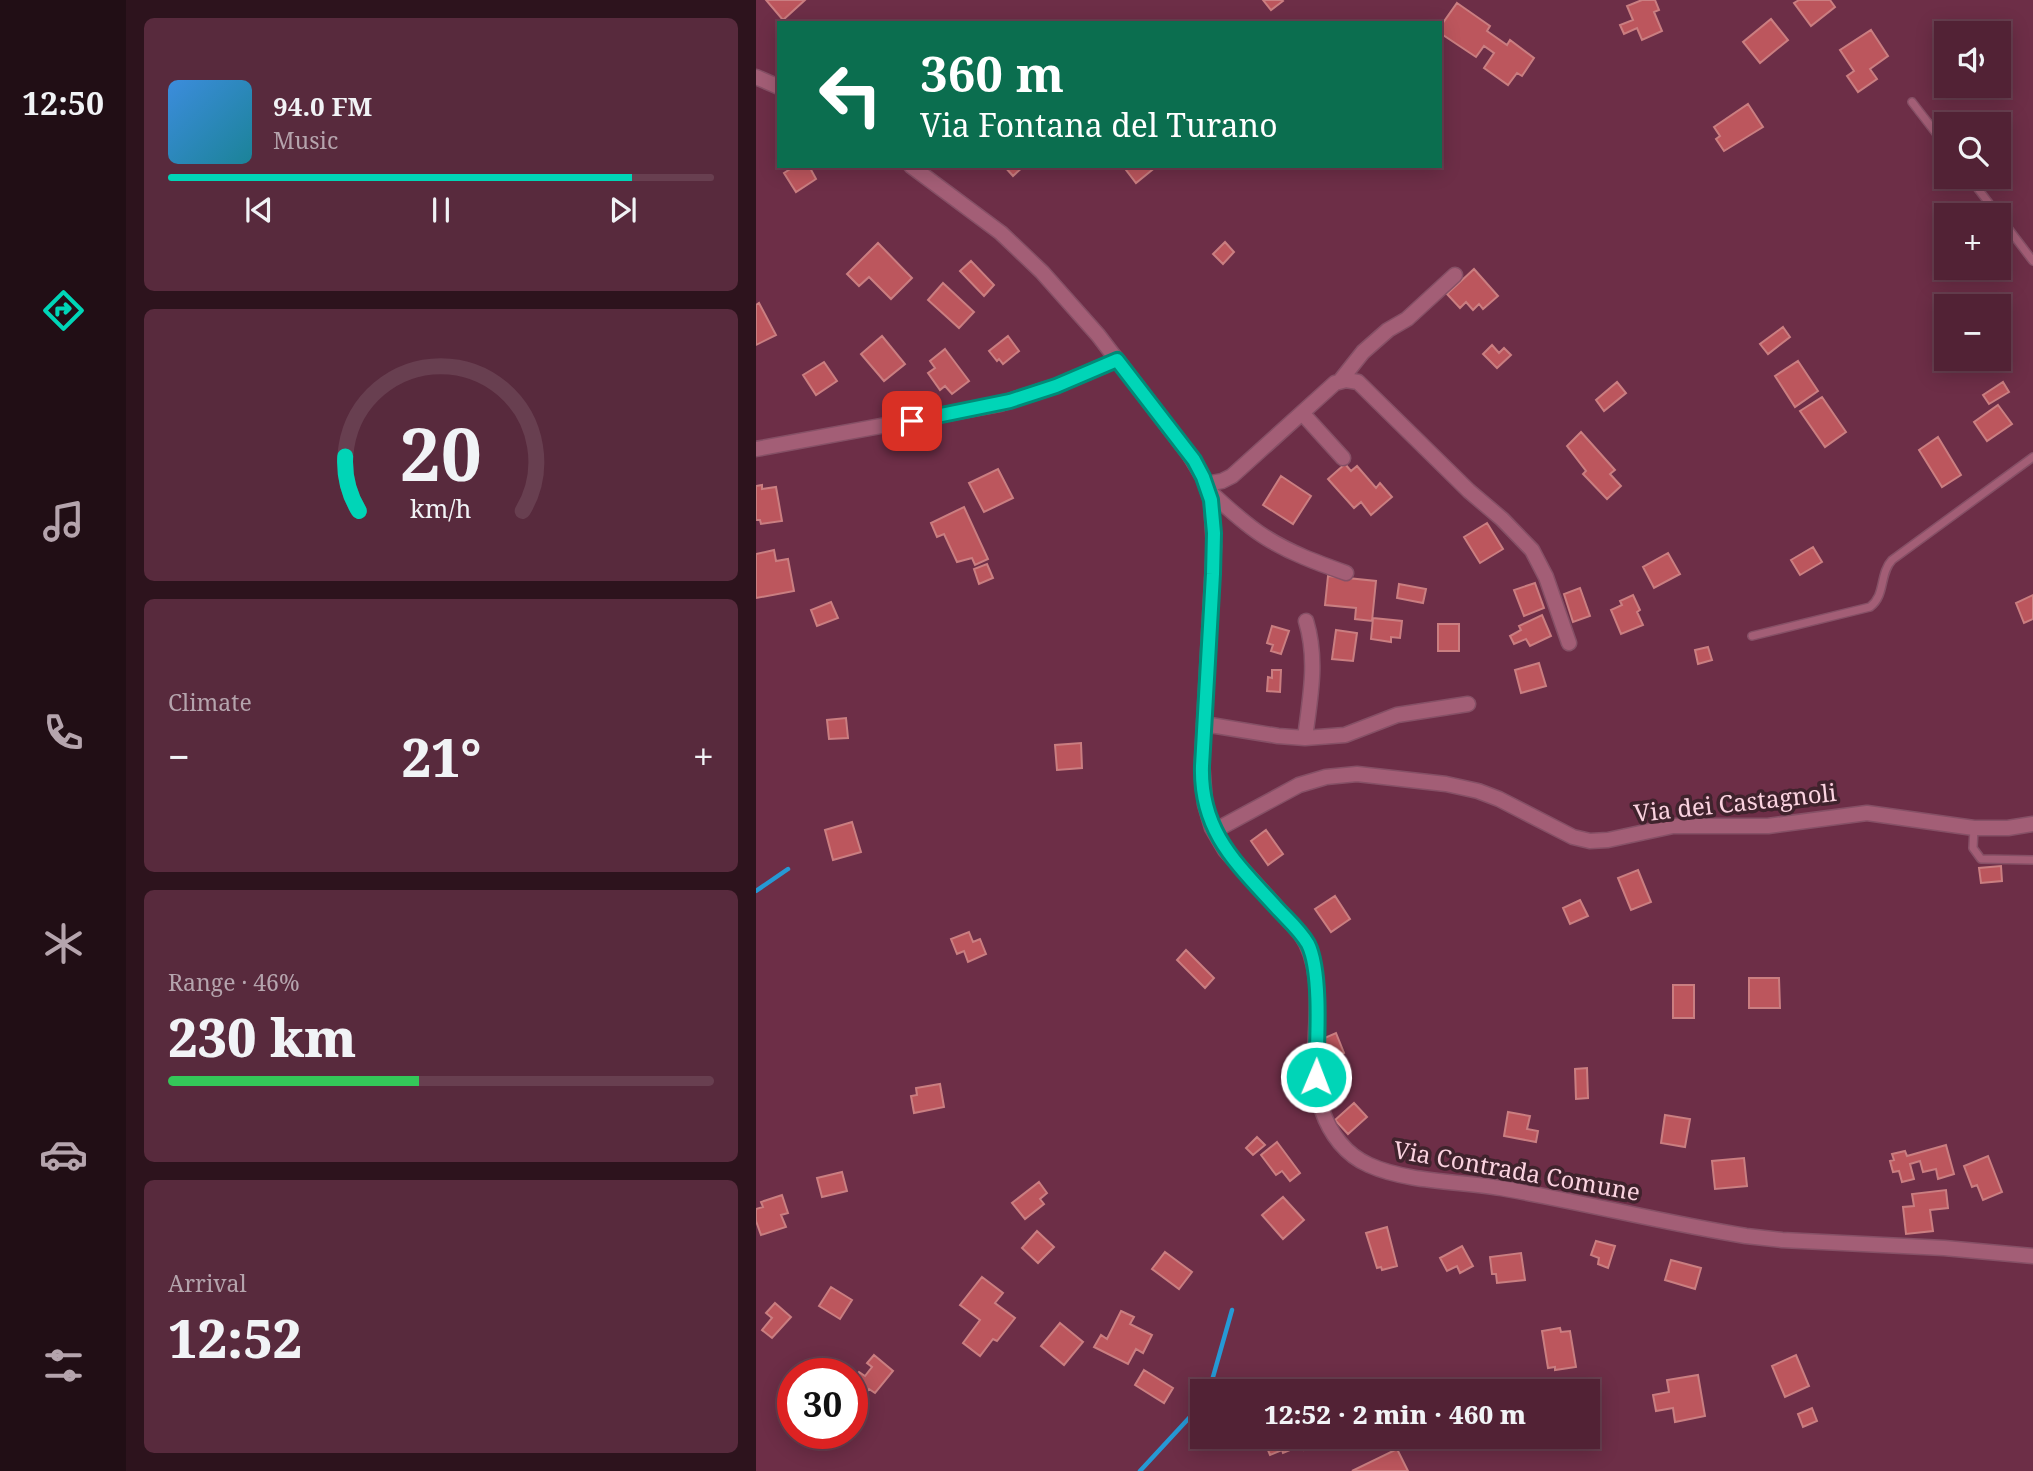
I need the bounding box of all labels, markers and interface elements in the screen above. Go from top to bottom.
map controls [1934,21,2011,371]
button: sound [1934,21,2011,98]
text: 360 m [920,40,1064,106]
icon: left [805,49,896,140]
text: 12:50 [22,81,104,124]
text: 94.0 FM [273,88,372,124]
text: Via Fontana del Turano [920,103,1278,146]
button: search [1934,112,2011,189]
text: Music [273,124,338,156]
icon: previous [240,191,278,229]
icon: pause [422,191,460,229]
icon: next [604,191,642,229]
button: + [1934,203,2011,280]
icon: directions [39,286,88,335]
button: − [1934,294,2011,371]
pin [882,391,942,451]
icon: arrive [893,402,931,440]
text: 20 [400,403,482,502]
text: km/h [410,491,472,525]
icon: music [39,497,88,546]
text: Climate [168,686,252,718]
icon: phone [39,708,88,757]
text: 21° [401,721,481,792]
text: − [168,730,190,782]
text: + [693,730,714,782]
street label: Via dei Castagnoli [1632,775,1838,829]
icon: climate [39,919,88,968]
text: Range · 46% [168,966,300,998]
text: 230 km [168,1001,356,1072]
position arrow [1279,1040,1353,1114]
icon: car [39,1130,88,1179]
street label: Via Contrada Comune [1391,1132,1643,1208]
text: Arrival [168,1267,247,1299]
text: 12:52 [168,1302,302,1373]
icon: filters [39,1341,88,1390]
speed limit sign: 30 [777,1358,868,1449]
text: 12:52 · 2 min · 460 m [1264,1396,1526,1432]

